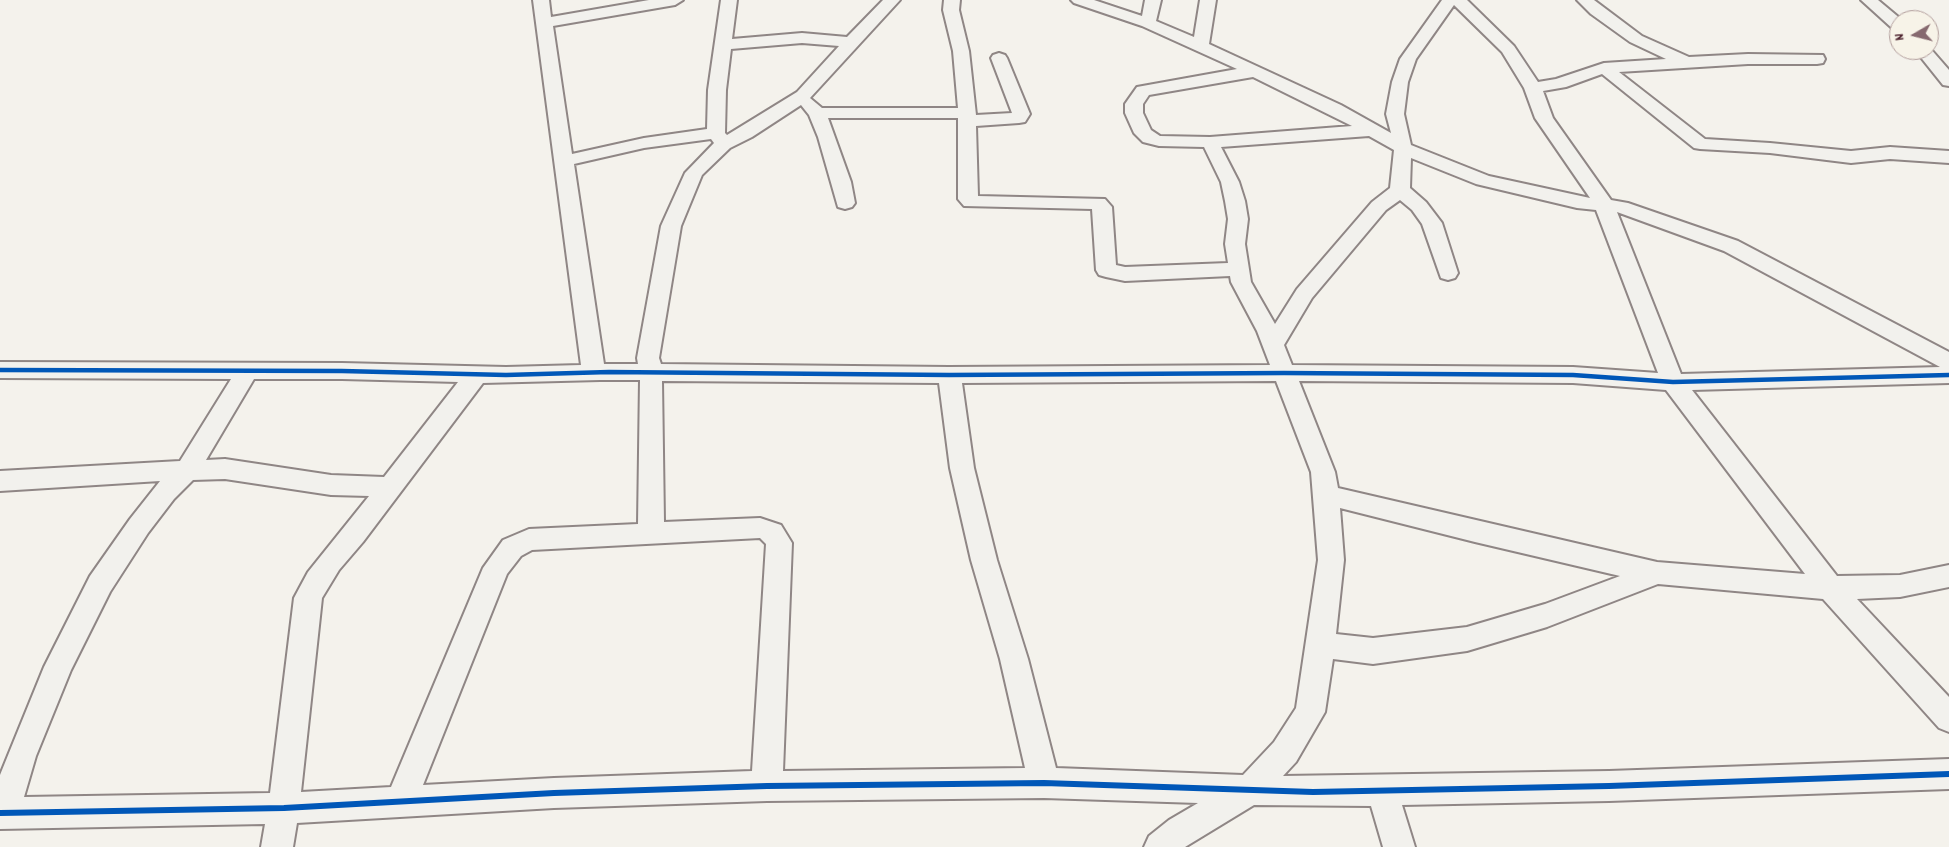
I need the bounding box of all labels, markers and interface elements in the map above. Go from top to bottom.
north arrow [1889,10,1939,60]
text: N [1890,32,1911,42]

